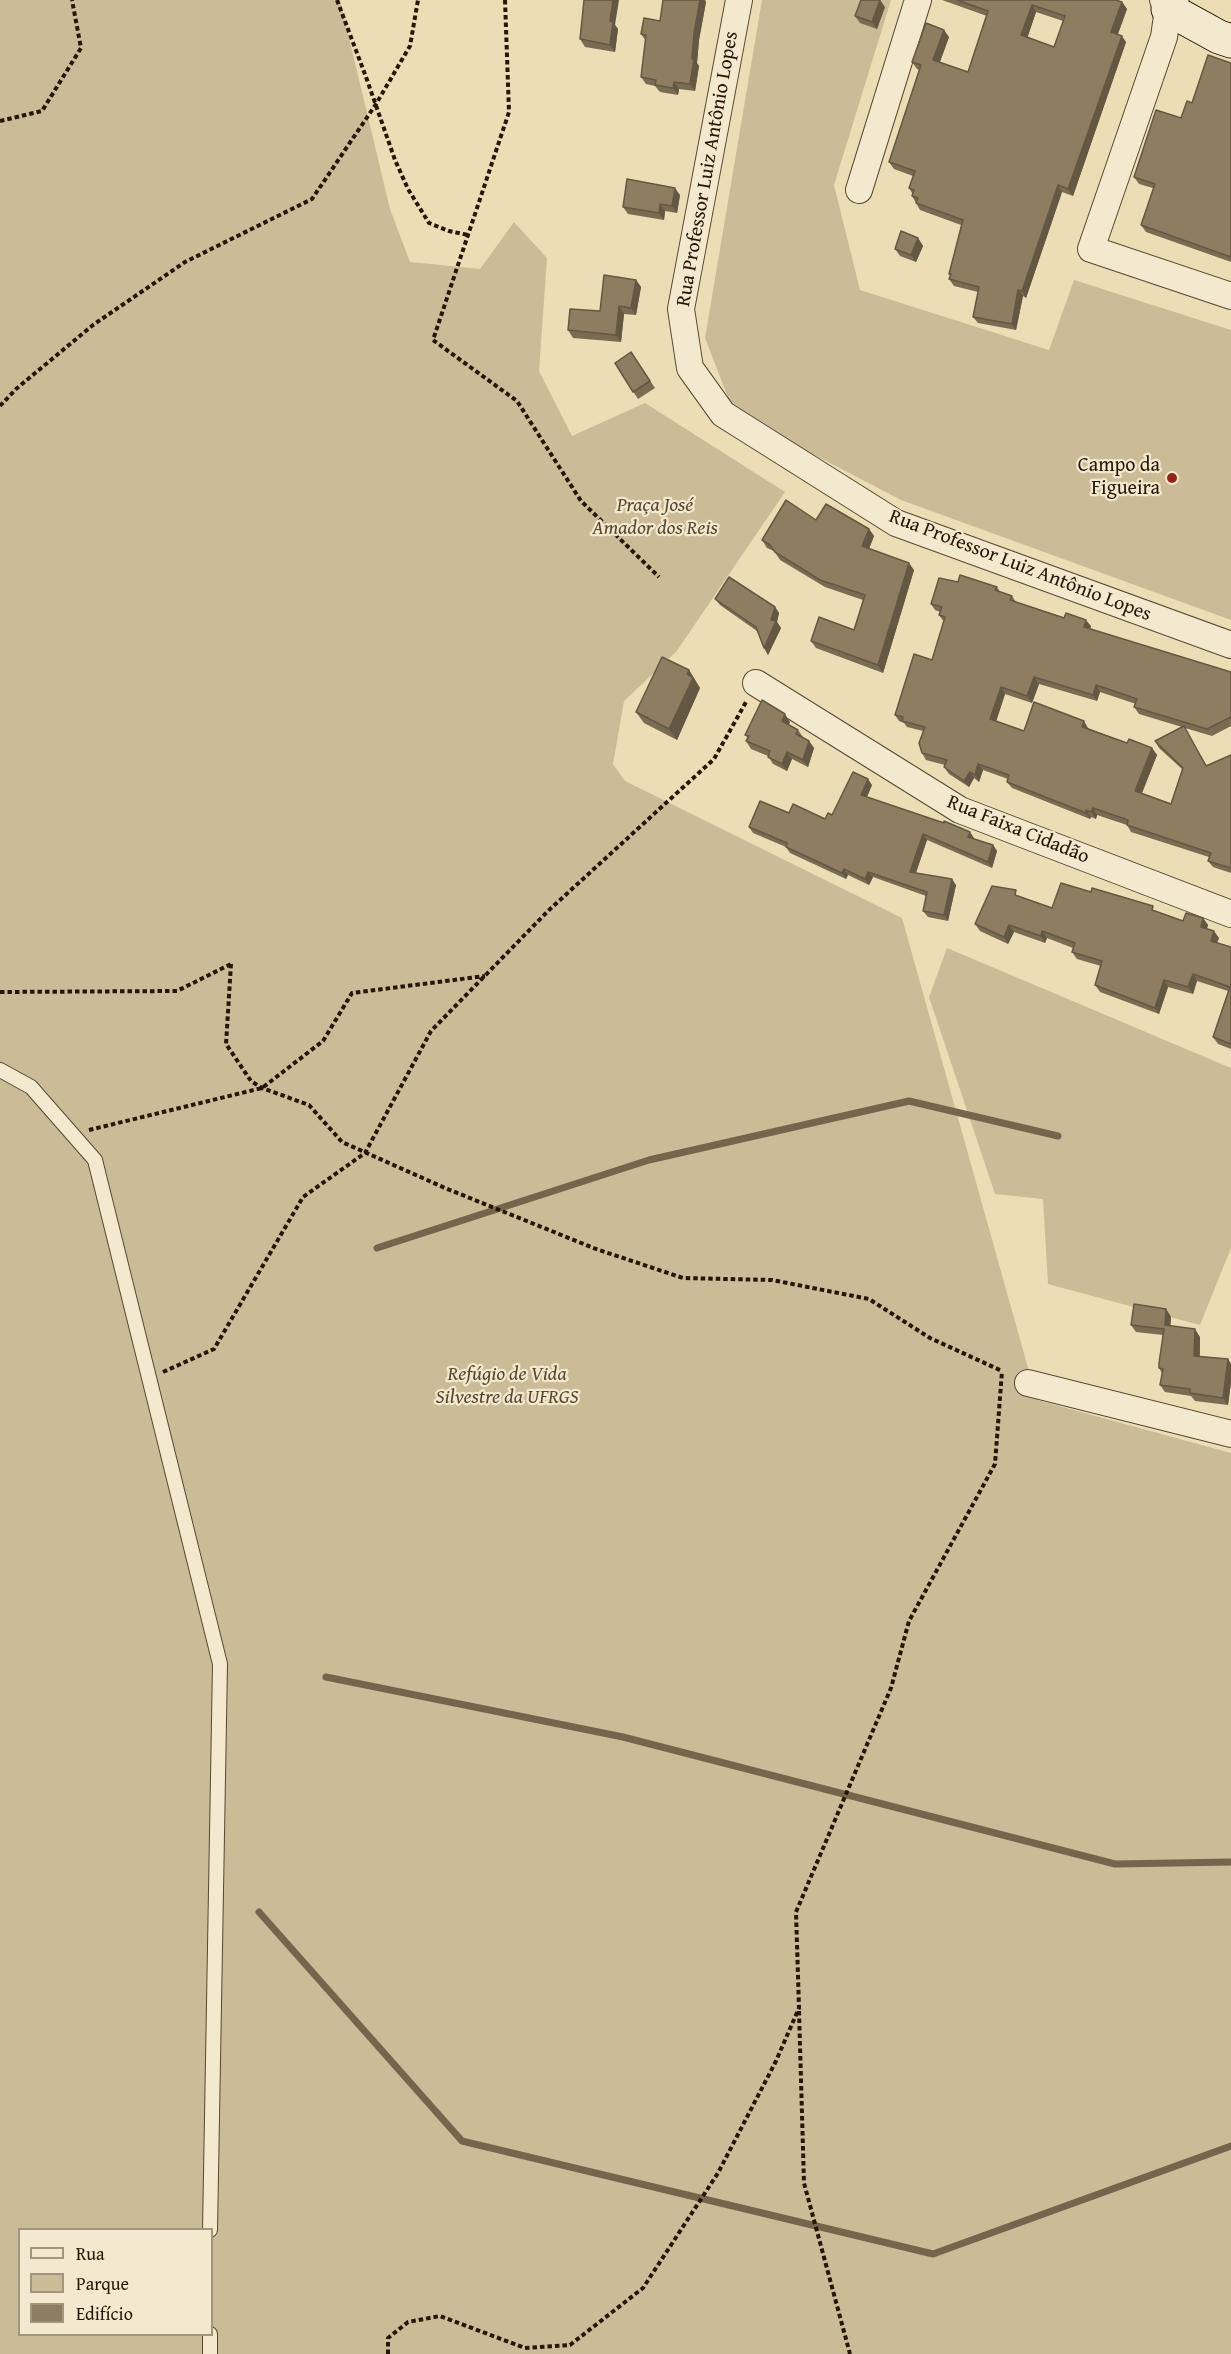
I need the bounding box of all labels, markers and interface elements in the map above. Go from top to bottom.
street label: Rua Professor Luiz Antônio Lopes [672,29,744,309]
place label: Campo da Figueira [1078,454,1160,501]
marker: Campo da Figueira [1165,471,1179,485]
park label: Praça José Amador dos Reis [592,494,718,541]
street label: Rua Professor Luiz Antônio Lopes [885,505,1155,627]
street label: Rua Faixa Cidadão [943,791,1093,869]
park label: Refúgio de Vida Silvestre da UFRGS [436,1363,578,1410]
legend [18,2228,213,2336]
text: Rua [76,2240,105,2267]
text: Parque [76,2270,129,2297]
text: Edifício [76,2300,133,2327]

